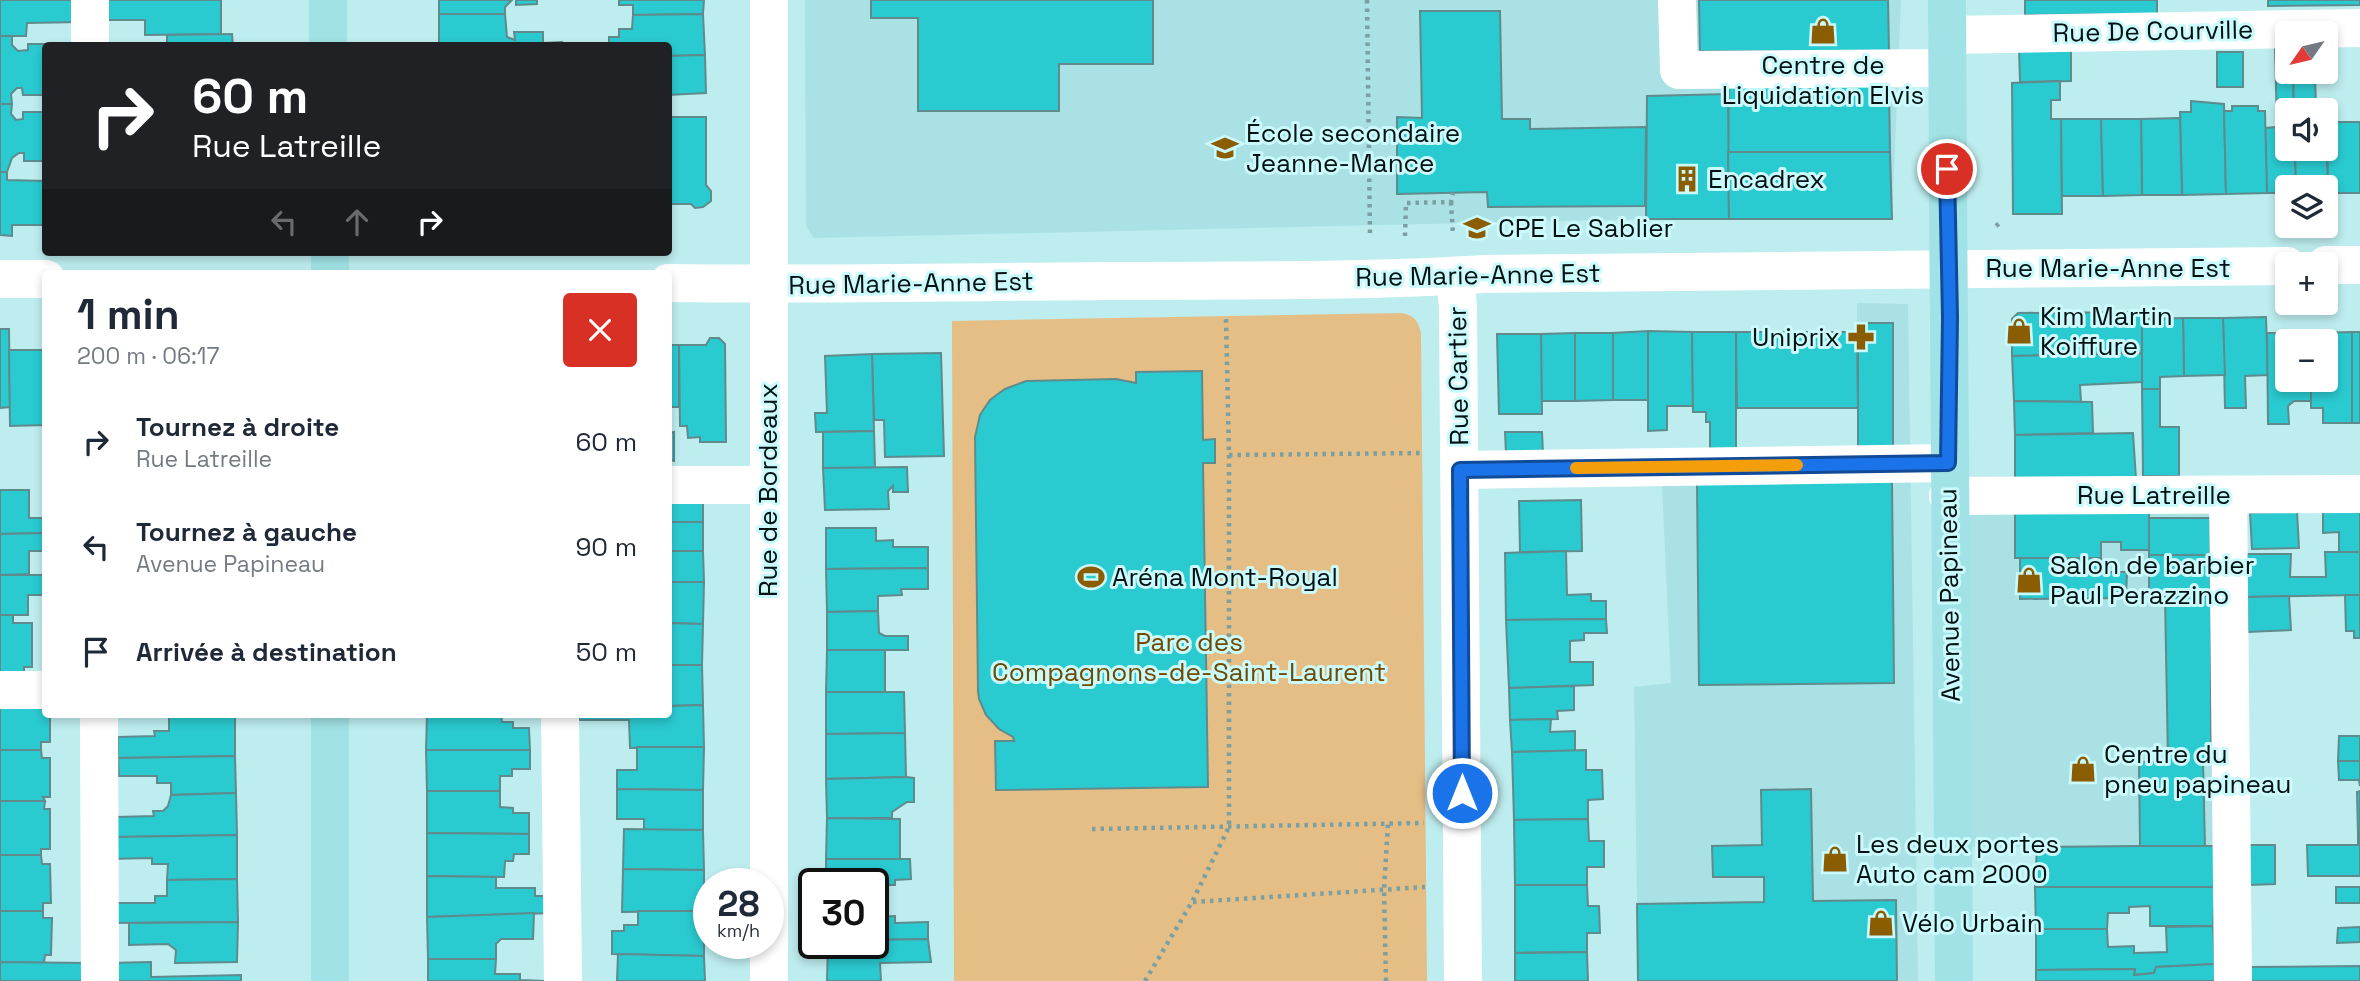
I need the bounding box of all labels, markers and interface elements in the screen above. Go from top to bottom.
street label: Rue De Courville [2052,12,2254,50]
shop icon: Centre de Liquidation Elvis [1808,16,1838,46]
north arrow [2275,21,2338,84]
map controls [2275,21,2338,392]
place label: Centre de Liquidation Elvis [1722,48,1924,112]
text: 60 m [192,65,308,127]
icon: right [77,70,168,161]
button: sound [2275,98,2338,161]
place label: École secondaire Jeanne-Mance [1246,116,1460,180]
text: Rue Latreille [192,126,381,166]
school or university icon: École secondaire Jeanne-Mance [1210,133,1240,163]
pin [1917,139,1977,199]
icon: arrive [1928,150,1966,188]
place label: Encadrex [1708,162,1825,196]
building icon: Encadrex [1672,164,1702,194]
button: layers [2275,175,2338,238]
icon: left [265,203,303,241]
icon: ahead [338,203,376,241]
icon: right [411,203,449,241]
place label: CPE Le Sablier [1498,211,1673,245]
school or university icon: CPE Le Sablier [1462,213,1492,243]
street label: Rue Marie-Anne Est [1985,251,2231,285]
button: + [2275,252,2338,315]
street label: Rue Marie-Anne Est [1355,256,1601,294]
street label: Rue Marie-Anne Est [788,264,1034,302]
text: 1 min [77,288,180,341]
button: close [563,293,637,367]
place label: Kim Martin Koiffure [2040,299,2173,363]
street label: Rue Cartier [1440,306,1476,446]
shop icon: Kim Martin Koiffure [2004,316,2034,346]
place label: Uniprix [1752,320,1840,354]
pharmacy icon: Uniprix [1846,322,1876,352]
button: − [2275,329,2338,392]
text: 200 m · 06:17 [77,341,219,371]
street label: Rue de Bordeaux [751,383,785,597]
text: Tournez à droite [136,410,339,444]
icon: right [77,423,115,461]
text: 60 m [575,425,637,459]
text: Rue Latreille [136,444,272,474]
street label: Rue Latreille [2077,478,2231,512]
street label: Avenue Papineau [1930,488,1968,702]
text: Tournez à gauche [136,515,357,549]
icon: left [77,528,115,566]
text: 90 m [575,530,637,564]
place label: Salon de barbier Paul Perazzino [2050,548,2255,612]
text: Avenue Papineau [136,549,325,579]
place label: Aréna Mont-Royal [1112,560,1338,594]
sports icon: Aréna Mont-Royal [1076,562,1106,592]
shop icon: Salon de barbier Paul Perazzino [2014,565,2044,595]
park label: Parc des Compagnons-de-Saint-Laurent [992,625,1386,689]
icon: arrive [77,633,115,671]
text: Arrivée à destination [136,635,397,669]
text: 50 m [576,635,637,669]
place label: Centre du pneu papineau [2104,737,2291,801]
shop icon: Centre du pneu papineau [2068,754,2098,784]
position arrow [1425,756,1499,830]
place label: Les deux portes Auto cam 2000 [1856,827,2059,891]
shop icon: Les deux portes Auto cam 2000 [1820,844,1850,874]
speed limit sign: 30 [798,868,889,959]
text: 28 [718,882,759,926]
place label: Vélo Urbain [1902,906,2043,940]
shop icon: Vélo Urbain [1866,908,1896,938]
text: km/h [717,919,760,942]

